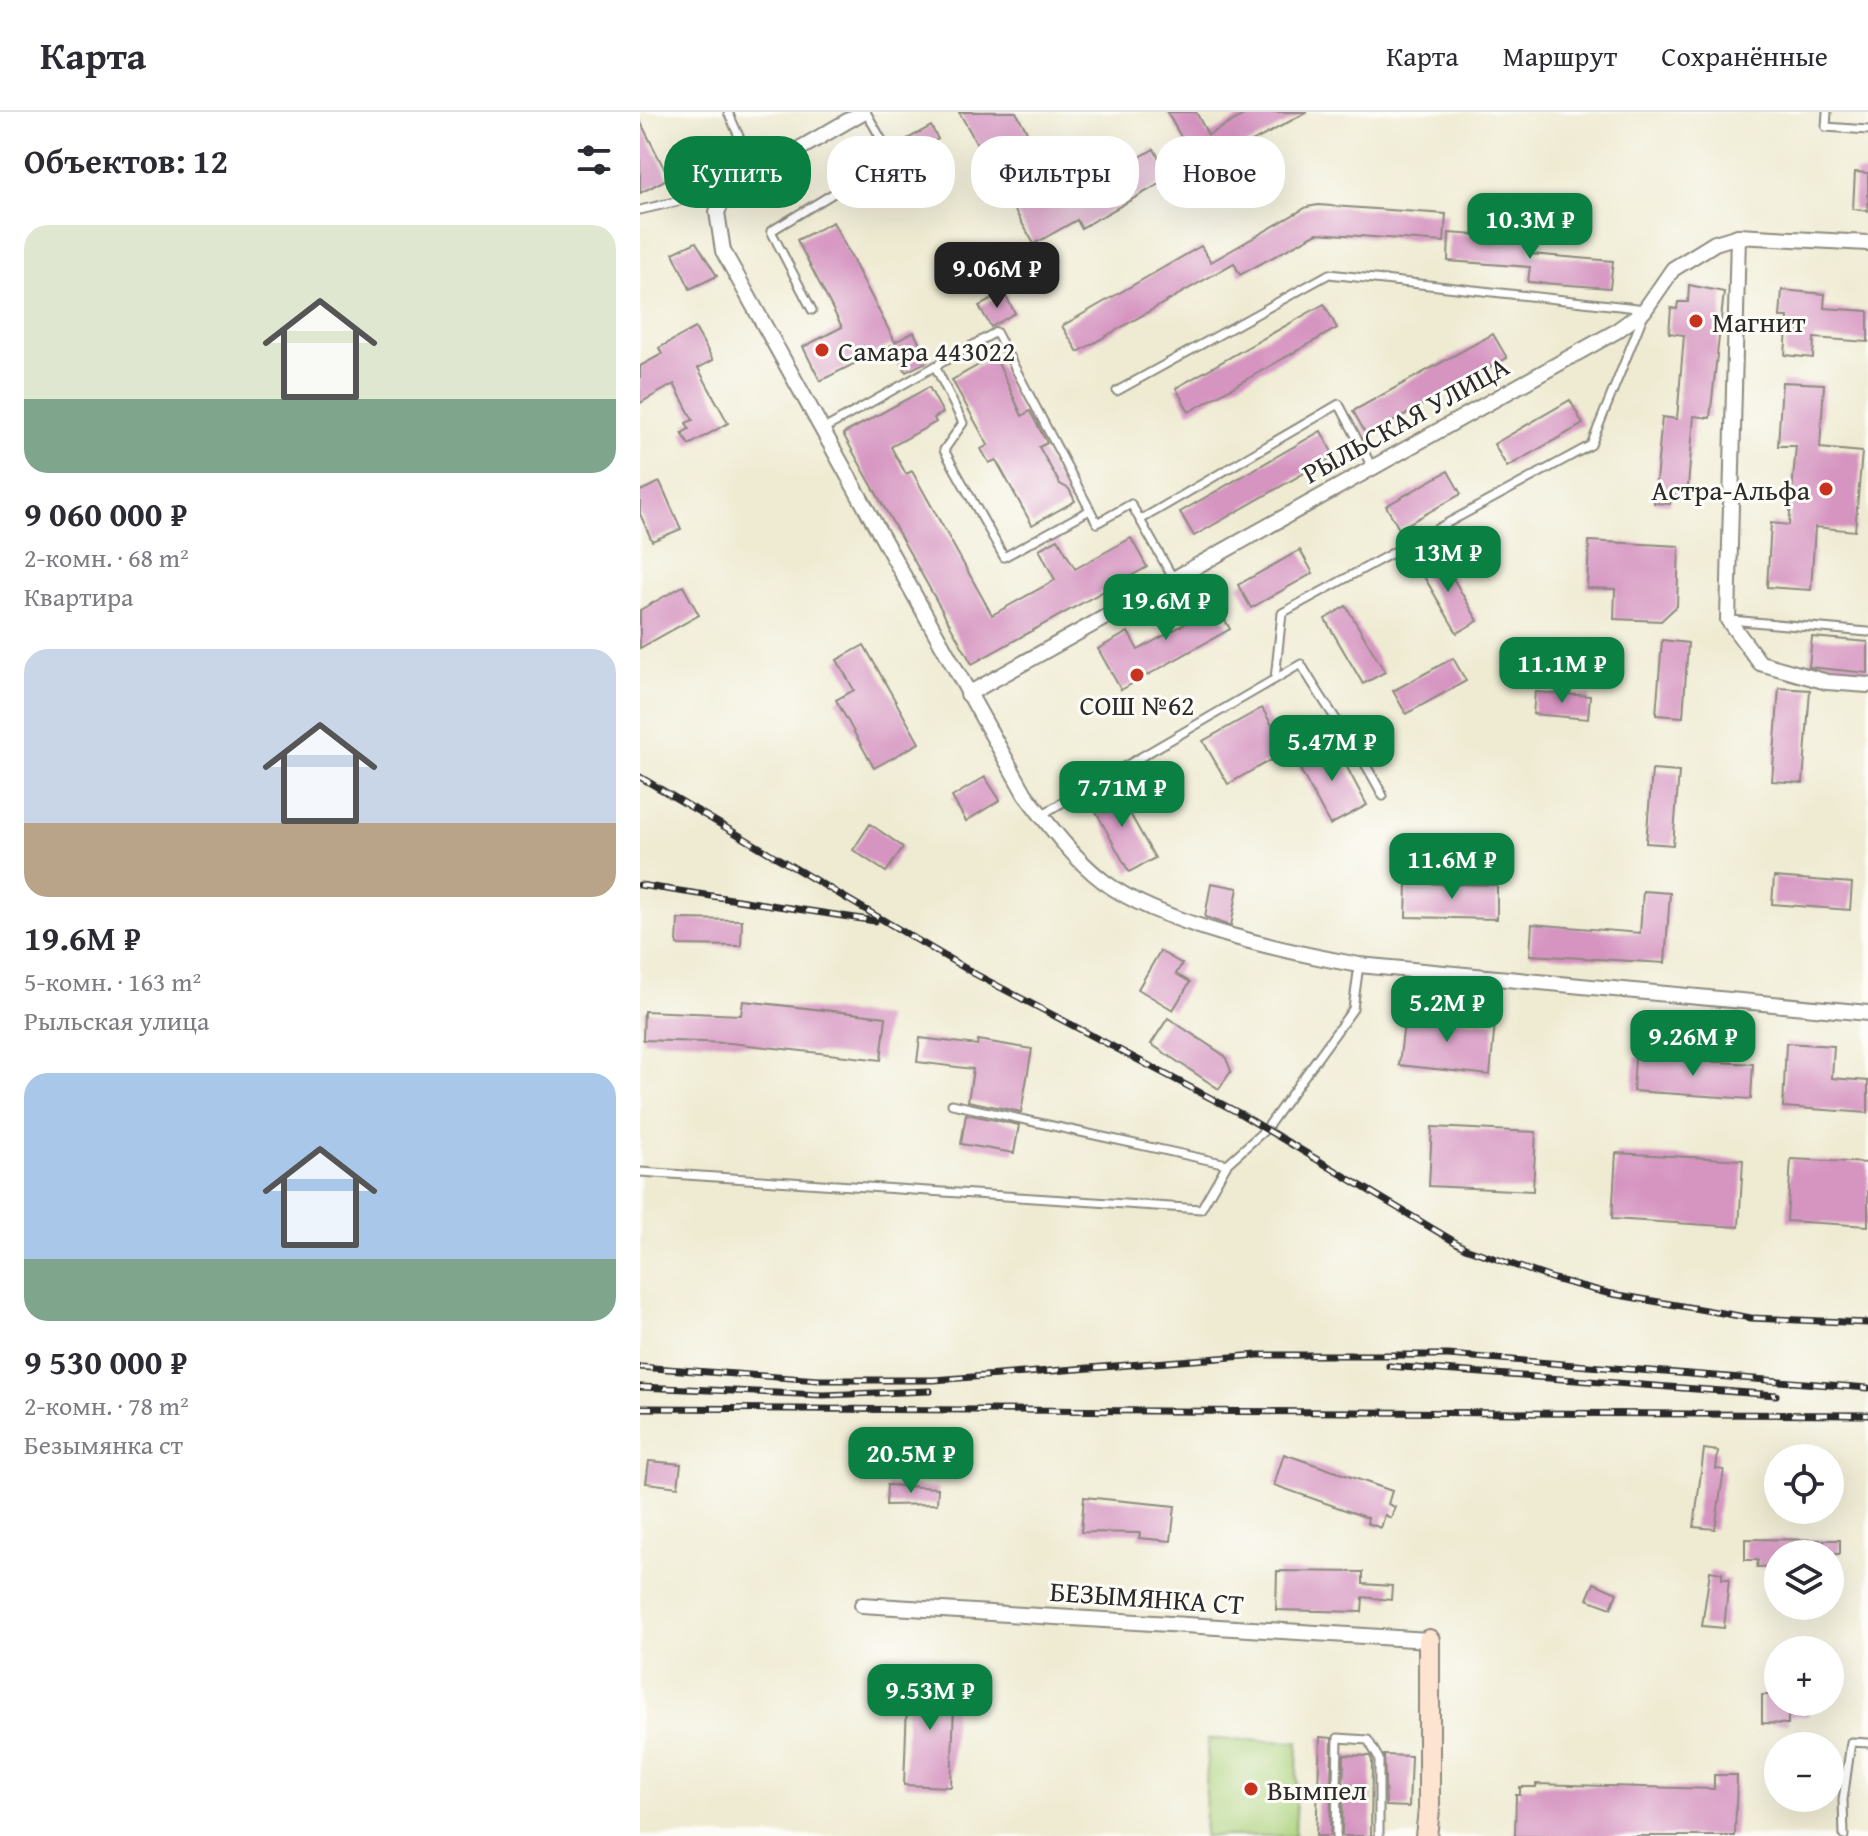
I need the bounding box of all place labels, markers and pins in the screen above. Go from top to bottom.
pin: 10.3M ₽ [1456,193,1604,261]
pin: 9.06M ₽ [923,242,1071,310]
place label: Магнит [1712,301,1806,342]
marker: Магнит [1687,312,1705,330]
place label: Самара 443022 [838,330,1015,371]
marker: Самара 443022 [813,341,831,359]
place label: Астра-Альфа [1651,469,1811,510]
marker: Астра-Альфа [1817,480,1835,498]
pin: 13M ₽ [1392,526,1504,594]
pin: 19.6M ₽ [1092,574,1240,642]
pin: 11.1M ₽ [1488,637,1636,705]
marker: СОШ №62 [1128,666,1146,684]
place label: СОШ №62 [1079,684,1195,725]
pin: 5.47M ₽ [1258,715,1406,783]
pin: 7.71M ₽ [1048,761,1196,829]
pin: 11.6M ₽ [1378,833,1526,901]
pin: 5.2M ₽ [1382,976,1512,1044]
pin: 9.26M ₽ [1619,1010,1767,1078]
pin: 20.5M ₽ [837,1427,985,1495]
pin: 9.53M ₽ [856,1664,1004,1732]
place label: Вымпел [1267,1769,1367,1810]
marker: Вымпел [1242,1780,1260,1798]

